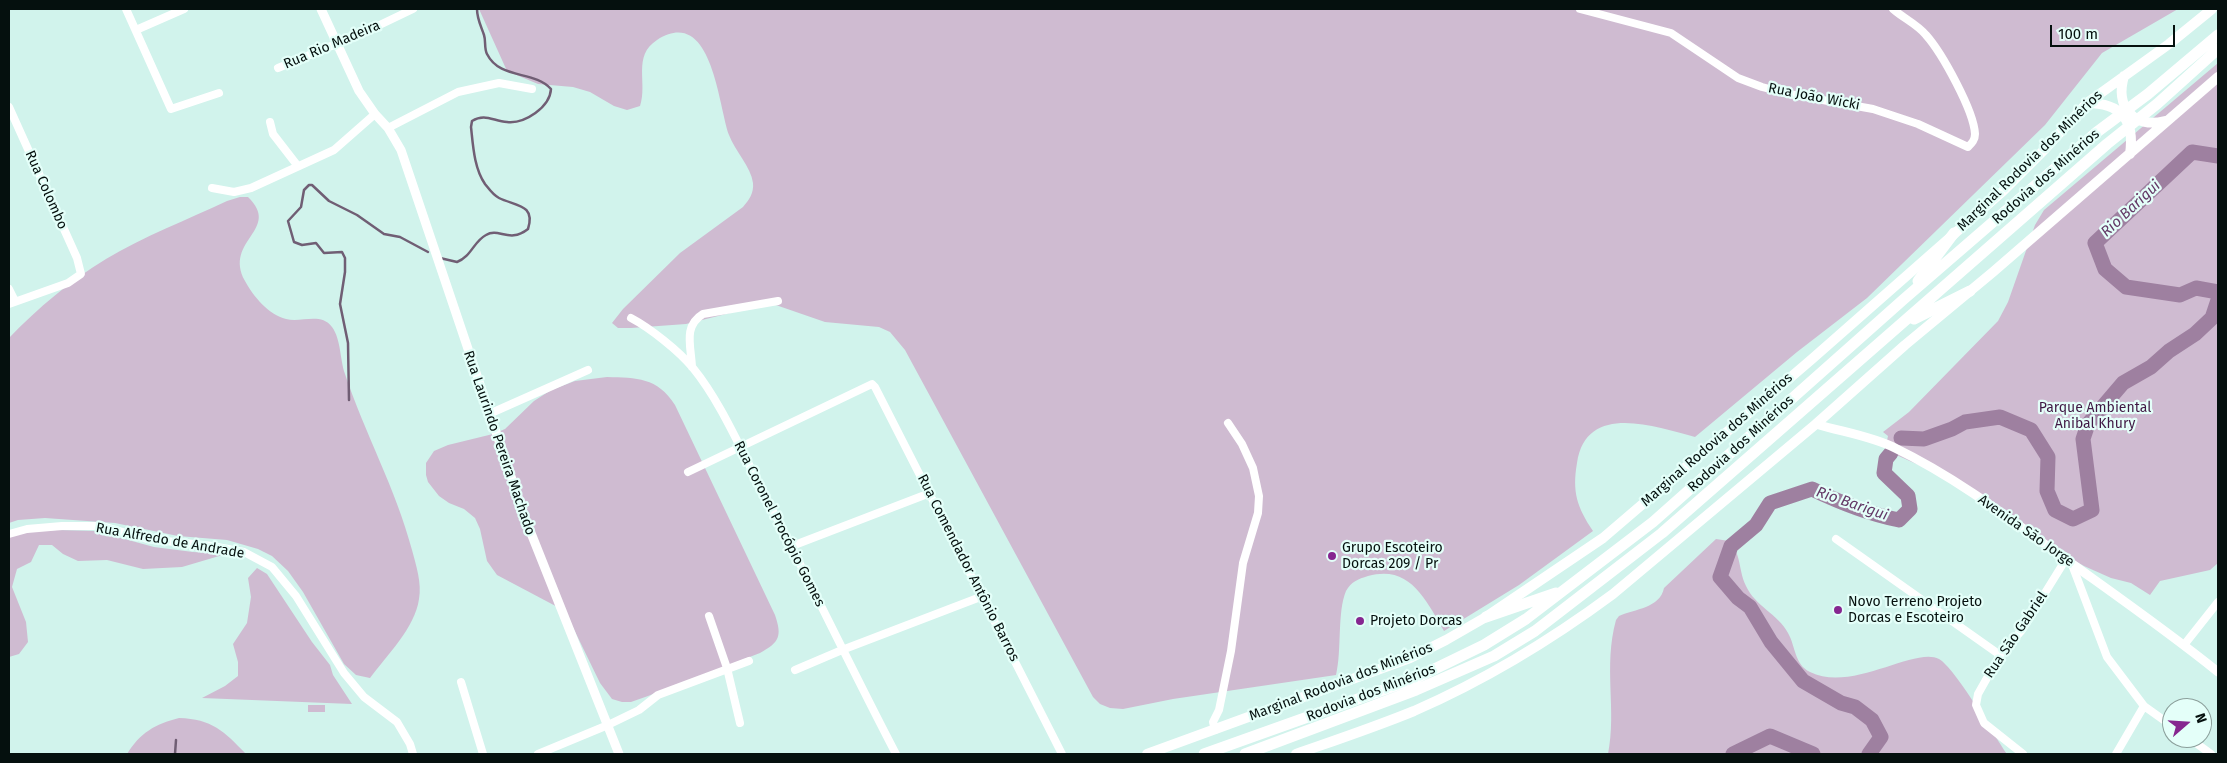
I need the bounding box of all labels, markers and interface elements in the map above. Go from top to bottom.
scale bar [2052,15,2177,47]
street label: Rua Rio Madeira [281,17,383,73]
text: 100 m [2058,25,2098,43]
street label: Rua João Wicki [1767,80,1861,114]
street label: Marginal Rodovia dos Minérios [1954,87,2106,235]
street label: Rodovia dos Minérios [1989,126,2103,228]
street label: Rua Colombo [21,148,71,232]
water label: Rio Barigui [2098,177,2164,241]
street label: Rua Laurindo Pereira Machado [459,349,539,537]
street label: Marginal Rodovia dos Minérios [1638,370,1796,510]
street label: Rodovia dos Minérios [1685,392,1797,496]
park label: Parque Ambiental Anibal Khury [2039,400,2151,432]
street label: Rua Coronel Procópio Gomes [730,438,828,610]
street label: Rua Comendador Antônio Barros [913,472,1023,664]
water label: Rio Barigui [1814,483,1890,525]
street label: Avenida São Jorge [1975,491,2077,571]
street label: Rua Alfredo de Andrade [94,520,246,562]
place label: Grupo Escoteiro Dorcas 209 / Pr [1342,540,1443,572]
marker: Grupo Escoteiro Dorcas 209 / Pr [1326,550,1338,562]
street label: Rua São Gabriel [1981,588,2051,682]
place label: Novo Terreno Projeto Dorcas e Escoteiro [1848,594,1982,626]
marker: Novo Terreno Projeto Dorcas e Escoteiro [1832,604,1844,616]
place label: Projeto Dorcas [1370,613,1462,629]
marker: Projeto Dorcas [1354,615,1366,627]
street label: Marginal Rodovia dos Minérios [1247,639,1435,725]
street label: Rodovia dos Minérios [1304,661,1438,725]
north arrow [2162,698,2212,748]
text: N [2191,711,2210,725]

